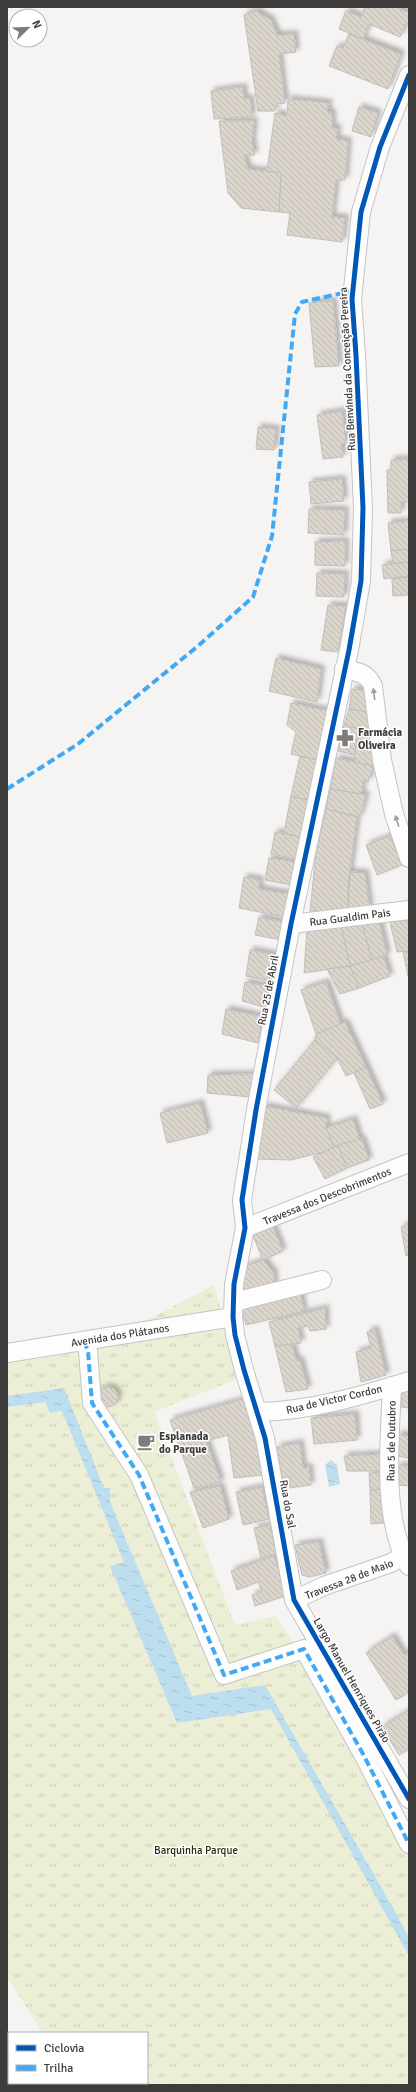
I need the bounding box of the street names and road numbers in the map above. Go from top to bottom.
street label: Rua Benvinda da Conceição Pereira [337,286,358,451]
street label: Rua Gualdim Pais [309,906,392,929]
street label: Rua 25 de Abril [255,954,282,1026]
street label: Travessa dos Descobrimentos [261,1165,393,1228]
street label: Avenida dos Plátanos [70,1321,170,1350]
street label: Rua de Victor Cordon [285,1382,383,1417]
street label: Rua 5 de Outubro [384,1400,399,1482]
street label: Rua do Sal [277,1479,298,1529]
street label: Travessa 28 de Maio [303,1557,395,1602]
street label: Largo Manuel Henriques Pirão [310,1616,393,1745]

